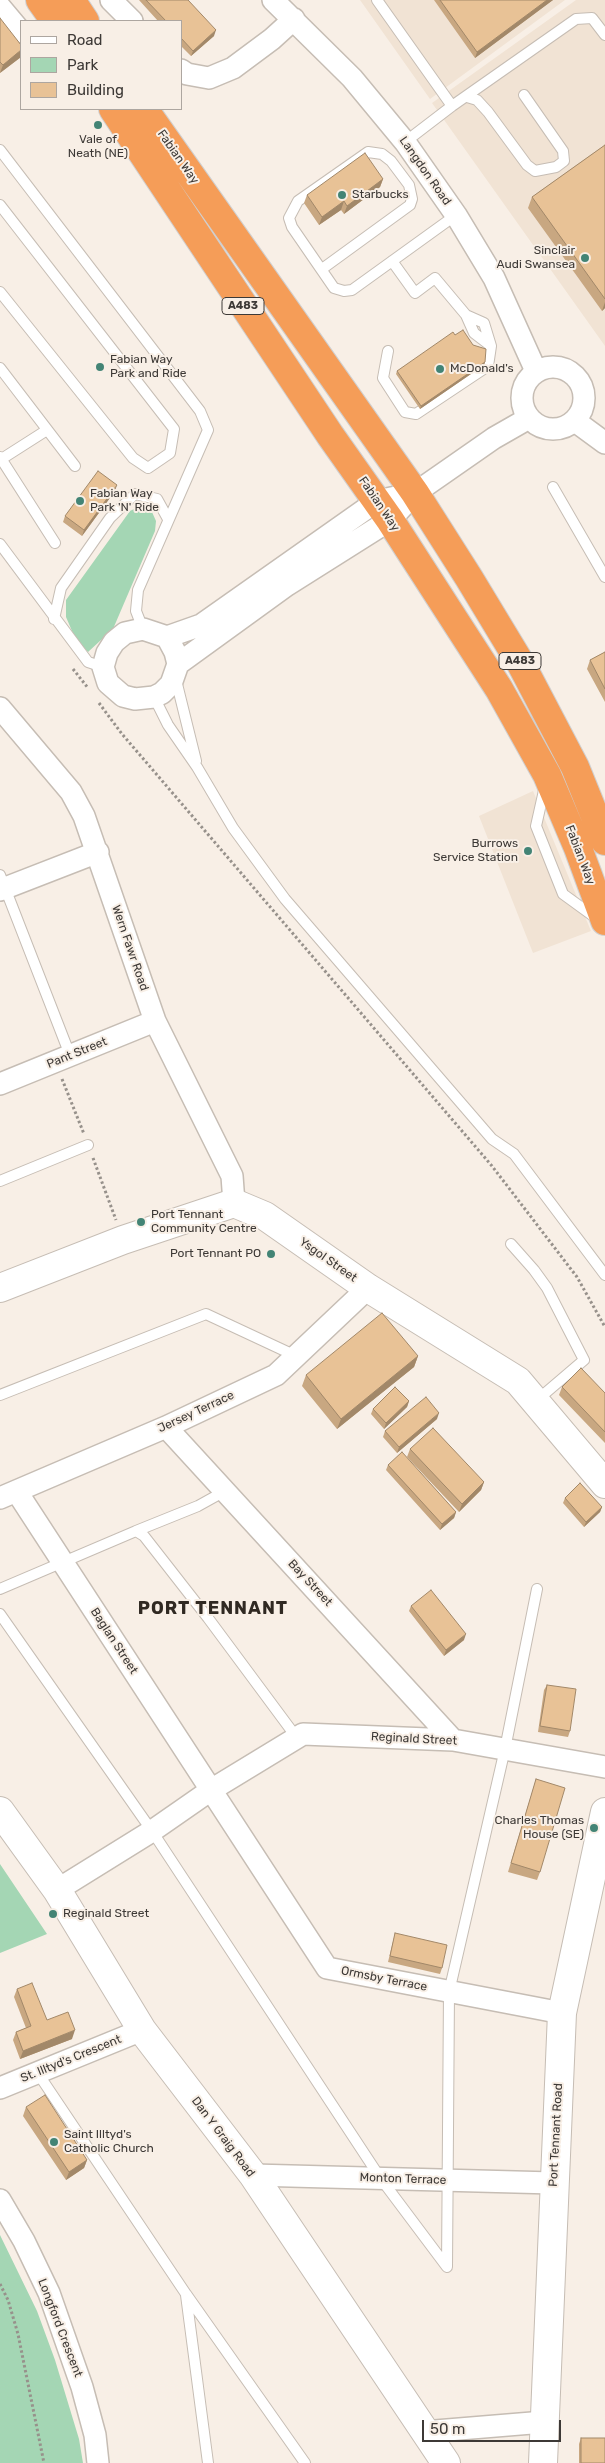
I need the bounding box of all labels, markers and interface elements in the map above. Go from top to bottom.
legend [20,20,182,110]
text: Road [67,31,103,49]
text: Park [67,56,98,74]
text: Building [67,81,124,99]
marker: Vale of Neath (NE) [92,119,104,131]
street label: Fabian Way [154,127,202,187]
place label: Vale of Neath (NE) [68,133,128,161]
street label: Langdon Road [396,134,454,208]
place label: Starbucks [352,188,409,202]
marker: Starbucks [336,189,348,201]
place label: Sinclair Audi Swansea [497,244,575,272]
marker: Sinclair Audi Swansea [579,252,591,264]
road number: A483 [222,298,264,314]
place label: Fabian Way Park and Ride [110,353,187,381]
marker: Fabian Way Park and Ride [94,361,106,373]
place label: McDonald's [450,362,514,376]
marker: McDonald's [434,363,446,375]
street label: Fabian Way [356,474,402,534]
place label: Fabian Way Park 'N' Ride [90,487,159,515]
marker: Fabian Way Park 'N' Ride [74,495,86,507]
road number: A483 [499,652,541,669]
street label: Fabian Way [562,823,598,887]
place label: Burrows Service Station [433,837,518,865]
marker: Burrows Service Station [522,845,534,857]
street label: Wern Fawr Road [109,903,151,993]
street label: Pant Street [45,1034,109,1072]
place label: Port Tennant Community Centre [151,1208,257,1236]
marker: Port Tennant Community Centre [135,1216,147,1228]
street label: Ysgol Street [296,1235,360,1285]
place label: Port Tennant PO [170,1247,261,1261]
marker: Port Tennant PO [265,1248,277,1260]
street label: Jersey Terrace [156,1388,236,1436]
street label: Bay Street [285,1557,335,1609]
district label: PORT TENNANT [136,1598,290,1620]
street label: Baglan Street [87,1605,141,1677]
street label: Reginald Street [371,1730,457,1748]
place label: Charles Thomas House (SE) [495,1814,584,1842]
marker: Charles Thomas House (SE) [588,1822,600,1834]
place label: Reginald Street [63,1907,149,1921]
marker: Reginald Street [47,1908,59,1920]
street label: Ormsby Terrace [340,1964,428,1994]
street label: St. Illtyd's Crescent [19,2032,123,2086]
street label: Port Tennant Road [546,2083,566,2187]
street label: Dan Y Graig Road [188,2094,258,2180]
place label: Saint Illtyd's Catholic Church [64,2128,154,2156]
marker: Saint Illtyd's Catholic Church [48,2136,60,2148]
street label: Monton Terrace [359,2170,447,2188]
street label: Longford Crescent [35,2277,85,2379]
scale bar [425,2410,564,2442]
text: 50 m [430,2420,465,2438]

